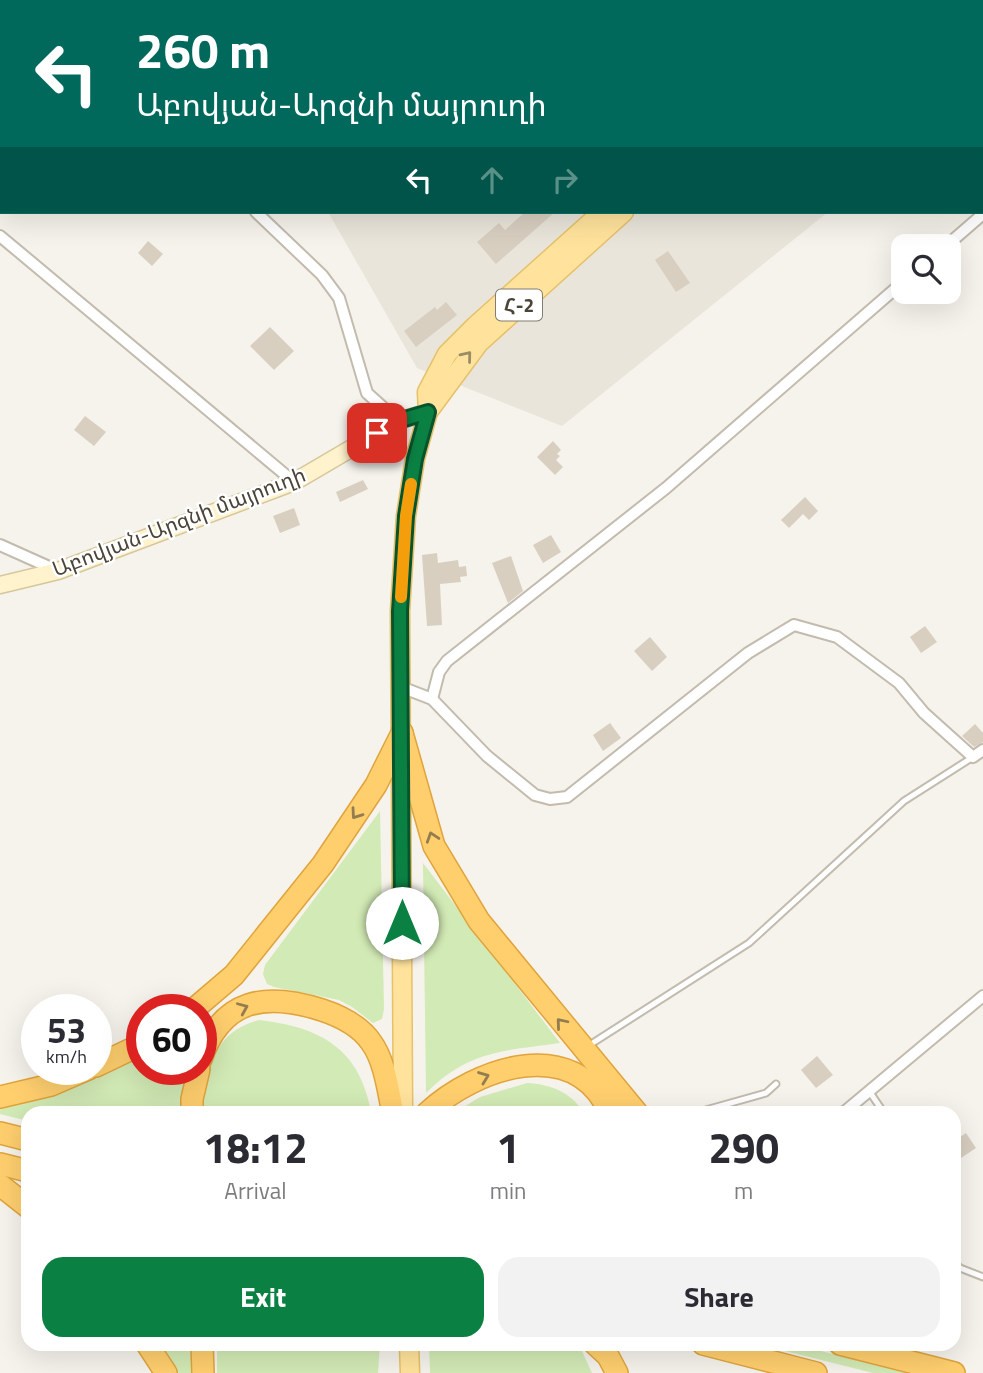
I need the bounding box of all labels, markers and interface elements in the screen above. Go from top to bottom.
text: 260 m [136,12,270,87]
icon: left [21,28,112,119]
text: Աբովյան-Արզնի մայրուղի [136,80,547,128]
icon: left [400,161,438,199]
icon: ahead [473,161,511,199]
icon: right [546,161,584,199]
map controls [891,234,961,304]
button: search [891,234,961,304]
road number: Հ-2 [496,290,542,320]
one-way arrow [459,352,472,364]
pin [347,403,407,463]
icon: arrive [358,414,396,452]
street label: Աբովյան-Արզնի մայրուղի [47,458,310,584]
one-way arrow [351,806,364,819]
one-way arrow [426,832,440,844]
position arrow [365,886,439,960]
speed limit sign: 60 [126,994,217,1085]
text: 53 [47,1003,86,1057]
one-way arrow [236,1003,248,1017]
one-way arrow [557,1019,569,1032]
text: km/h [46,1043,87,1070]
one-way arrow [477,1072,489,1086]
text: 18:12 [203,1115,308,1179]
text: 1 [496,1115,520,1179]
text: 290 [708,1115,779,1179]
text: Arrival [224,1173,287,1208]
text: min [490,1173,526,1208]
text: m [734,1173,753,1208]
button: Exit [42,1257,484,1337]
button: Share [498,1257,940,1337]

